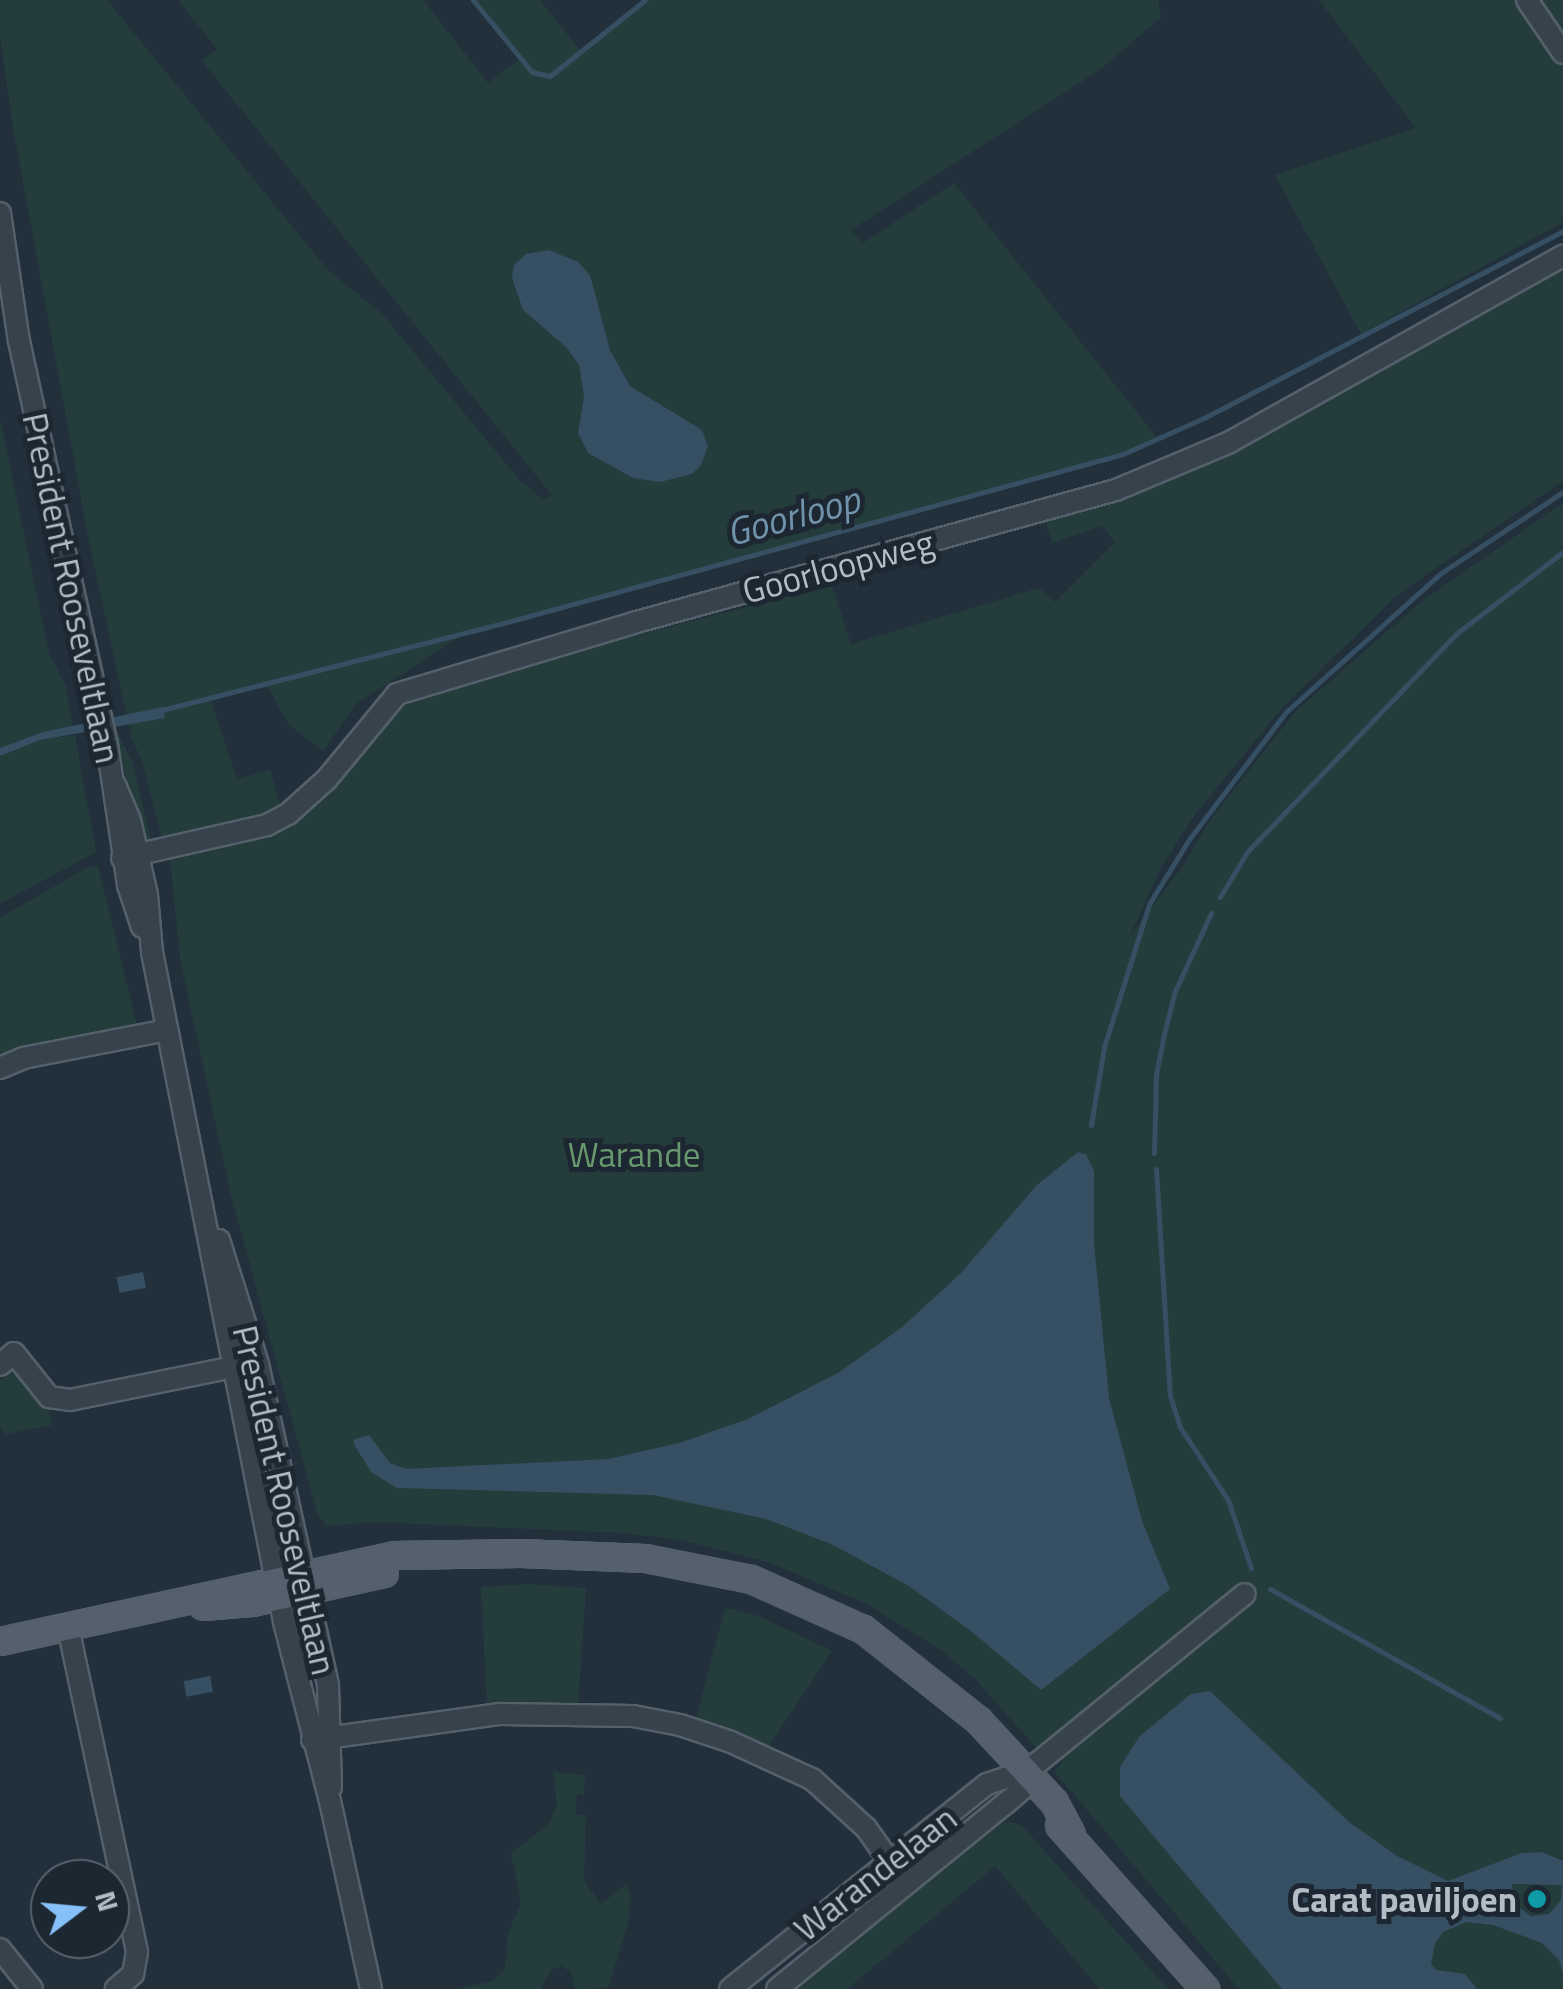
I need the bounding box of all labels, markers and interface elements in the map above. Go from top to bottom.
street label: President Rooseveltlaan [14,409,130,767]
water label: Goorloop [721,476,865,556]
street label: Goorloopweg [738,520,938,612]
park label: Warande [568,1133,700,1175]
street label: President Rooseveltlaan [224,1321,346,1679]
street label: Warandelaan [785,1797,965,1949]
north arrow [30,1859,130,1959]
place label: Carat paviljoen [1291,1878,1517,1920]
text: N [84,1886,131,1916]
marker: Carat paviljoen [1526,1888,1548,1910]

